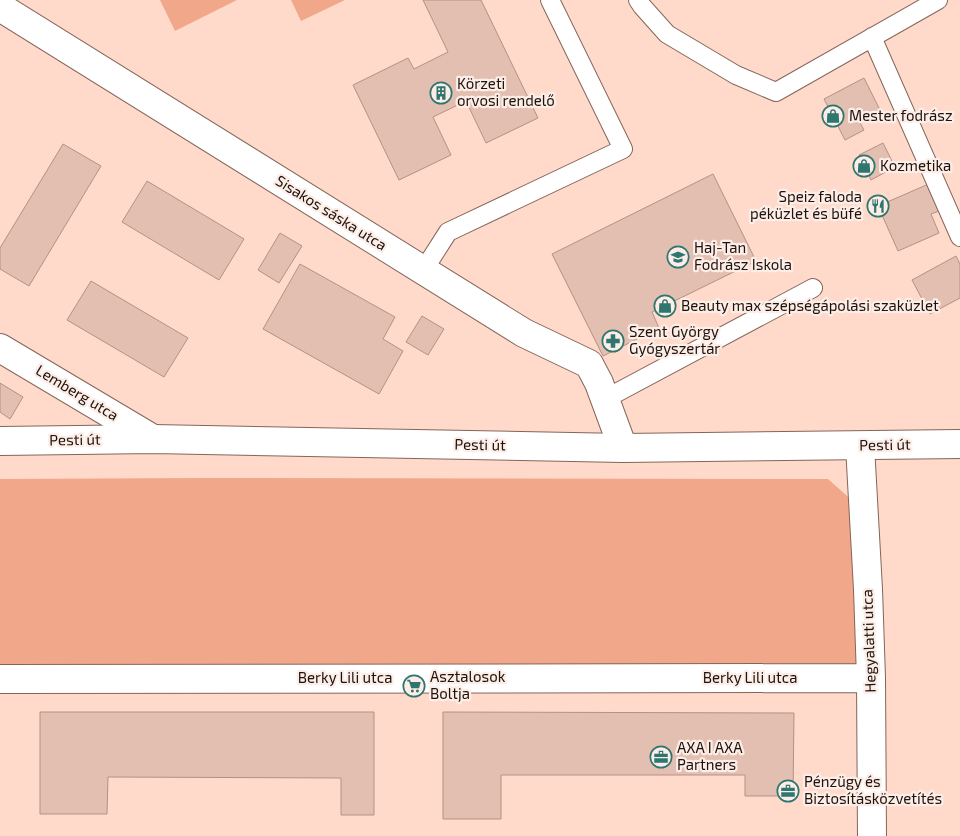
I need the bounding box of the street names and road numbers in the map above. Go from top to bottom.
street label: Sisakos sáska utca [273,171,390,254]
street label: Lemberg utca [33,360,122,424]
street label: Pesti út [49,430,101,448]
street label: Pesti út [454,435,506,453]
street label: Pesti út [859,435,911,453]
street label: Hegyalatti utca [857,589,879,693]
street label: Berky Lili utca [298,668,392,686]
street label: Berky Lili utca [703,668,797,686]

